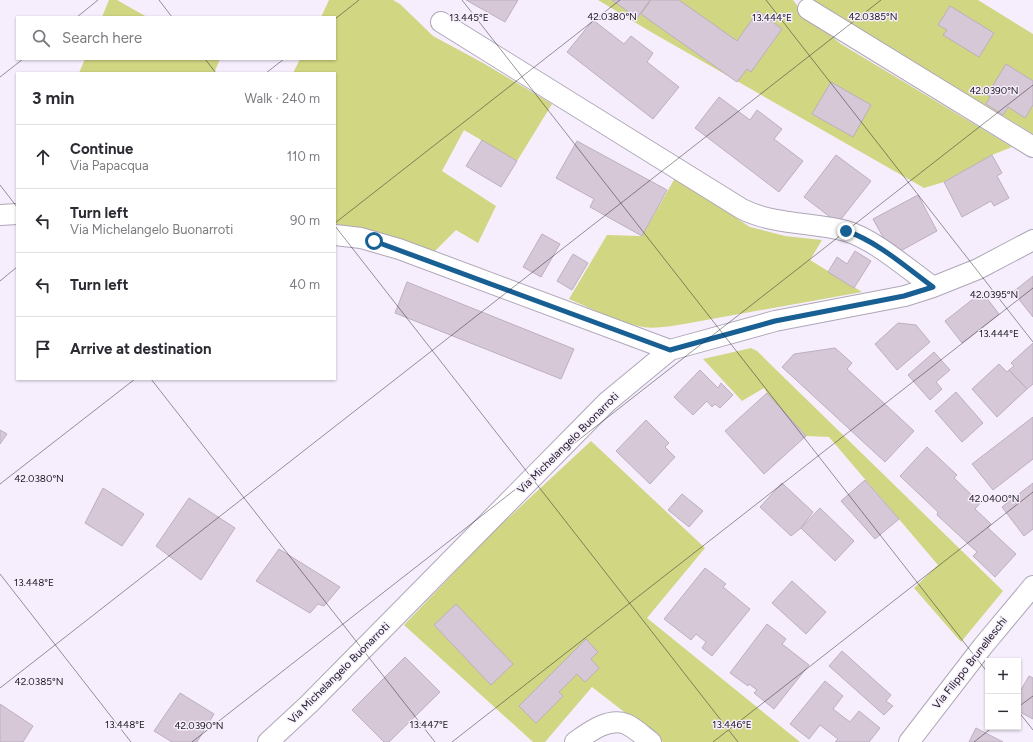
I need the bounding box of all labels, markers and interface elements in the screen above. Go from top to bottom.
text: 42.0380°N [587,10,637,23]
text: 42.0385°N [848,10,898,23]
text: 13.445°E [449,11,489,24]
text: 13.444°E [752,11,792,24]
search box [16,16,336,60]
icon: search [30,27,52,49]
text: Search here [62,29,142,47]
text: 42.0390°N [969,84,1019,97]
text: 3 min [32,88,74,108]
text: Walk · 240 m [245,91,320,106]
text: Continue [70,140,133,158]
icon: ahead [32,146,54,168]
text: 110 m [287,149,320,164]
text: Via Papacqua [70,158,149,173]
text: Turn left [70,204,128,222]
icon: left [32,210,54,232]
text: 90 m [290,213,320,228]
text: Via Michelangelo Buonarroti [70,222,233,237]
route end [837,222,855,240]
route start [365,232,383,250]
icon: left [32,274,54,296]
text: Turn left [70,276,128,294]
text: 40 m [289,277,320,292]
text: 42.0395°N [970,288,1018,301]
text: 13.444°E [979,327,1019,340]
icon: arrive [32,338,54,360]
text: Arrive at destination [70,340,211,358]
street label: Via Michelangelo Buonarroti [515,390,621,496]
text: 42.0380°N [14,472,64,485]
text: 42.0400°N [969,492,1019,505]
text: 13.448°E [14,576,54,589]
street label: Via Filippo Brunelleschi [930,614,1010,712]
street label: Via Michelangelo Buonarroti [286,620,392,726]
map controls [985,658,1021,730]
button: + [985,658,1021,694]
text: 42.0385°N [14,675,64,688]
button: − [985,694,1021,730]
text: 13.448°E [105,718,145,731]
text: 13.447°E [409,718,449,731]
text: 13.446°E [712,718,752,731]
text: 42.0390°N [174,719,224,732]

